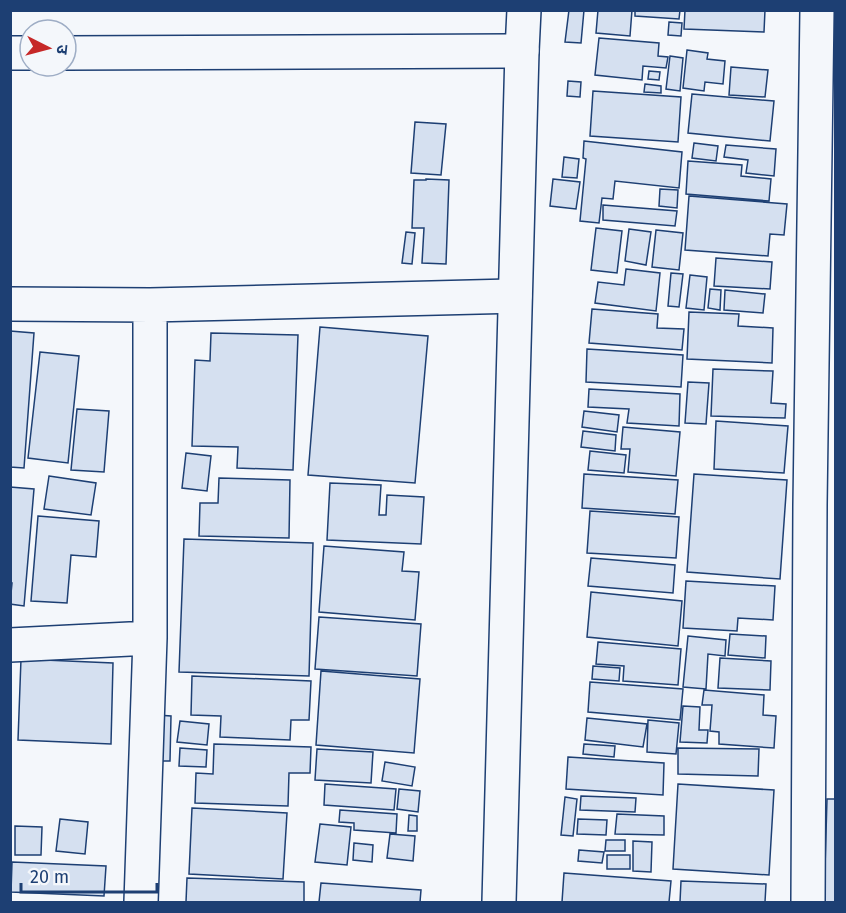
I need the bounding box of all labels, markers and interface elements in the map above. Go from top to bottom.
north arrow [18,18,78,78]
text: उ [52,44,72,56]
scale bar [21,856,158,894]
text: 20 m [30,866,69,888]

